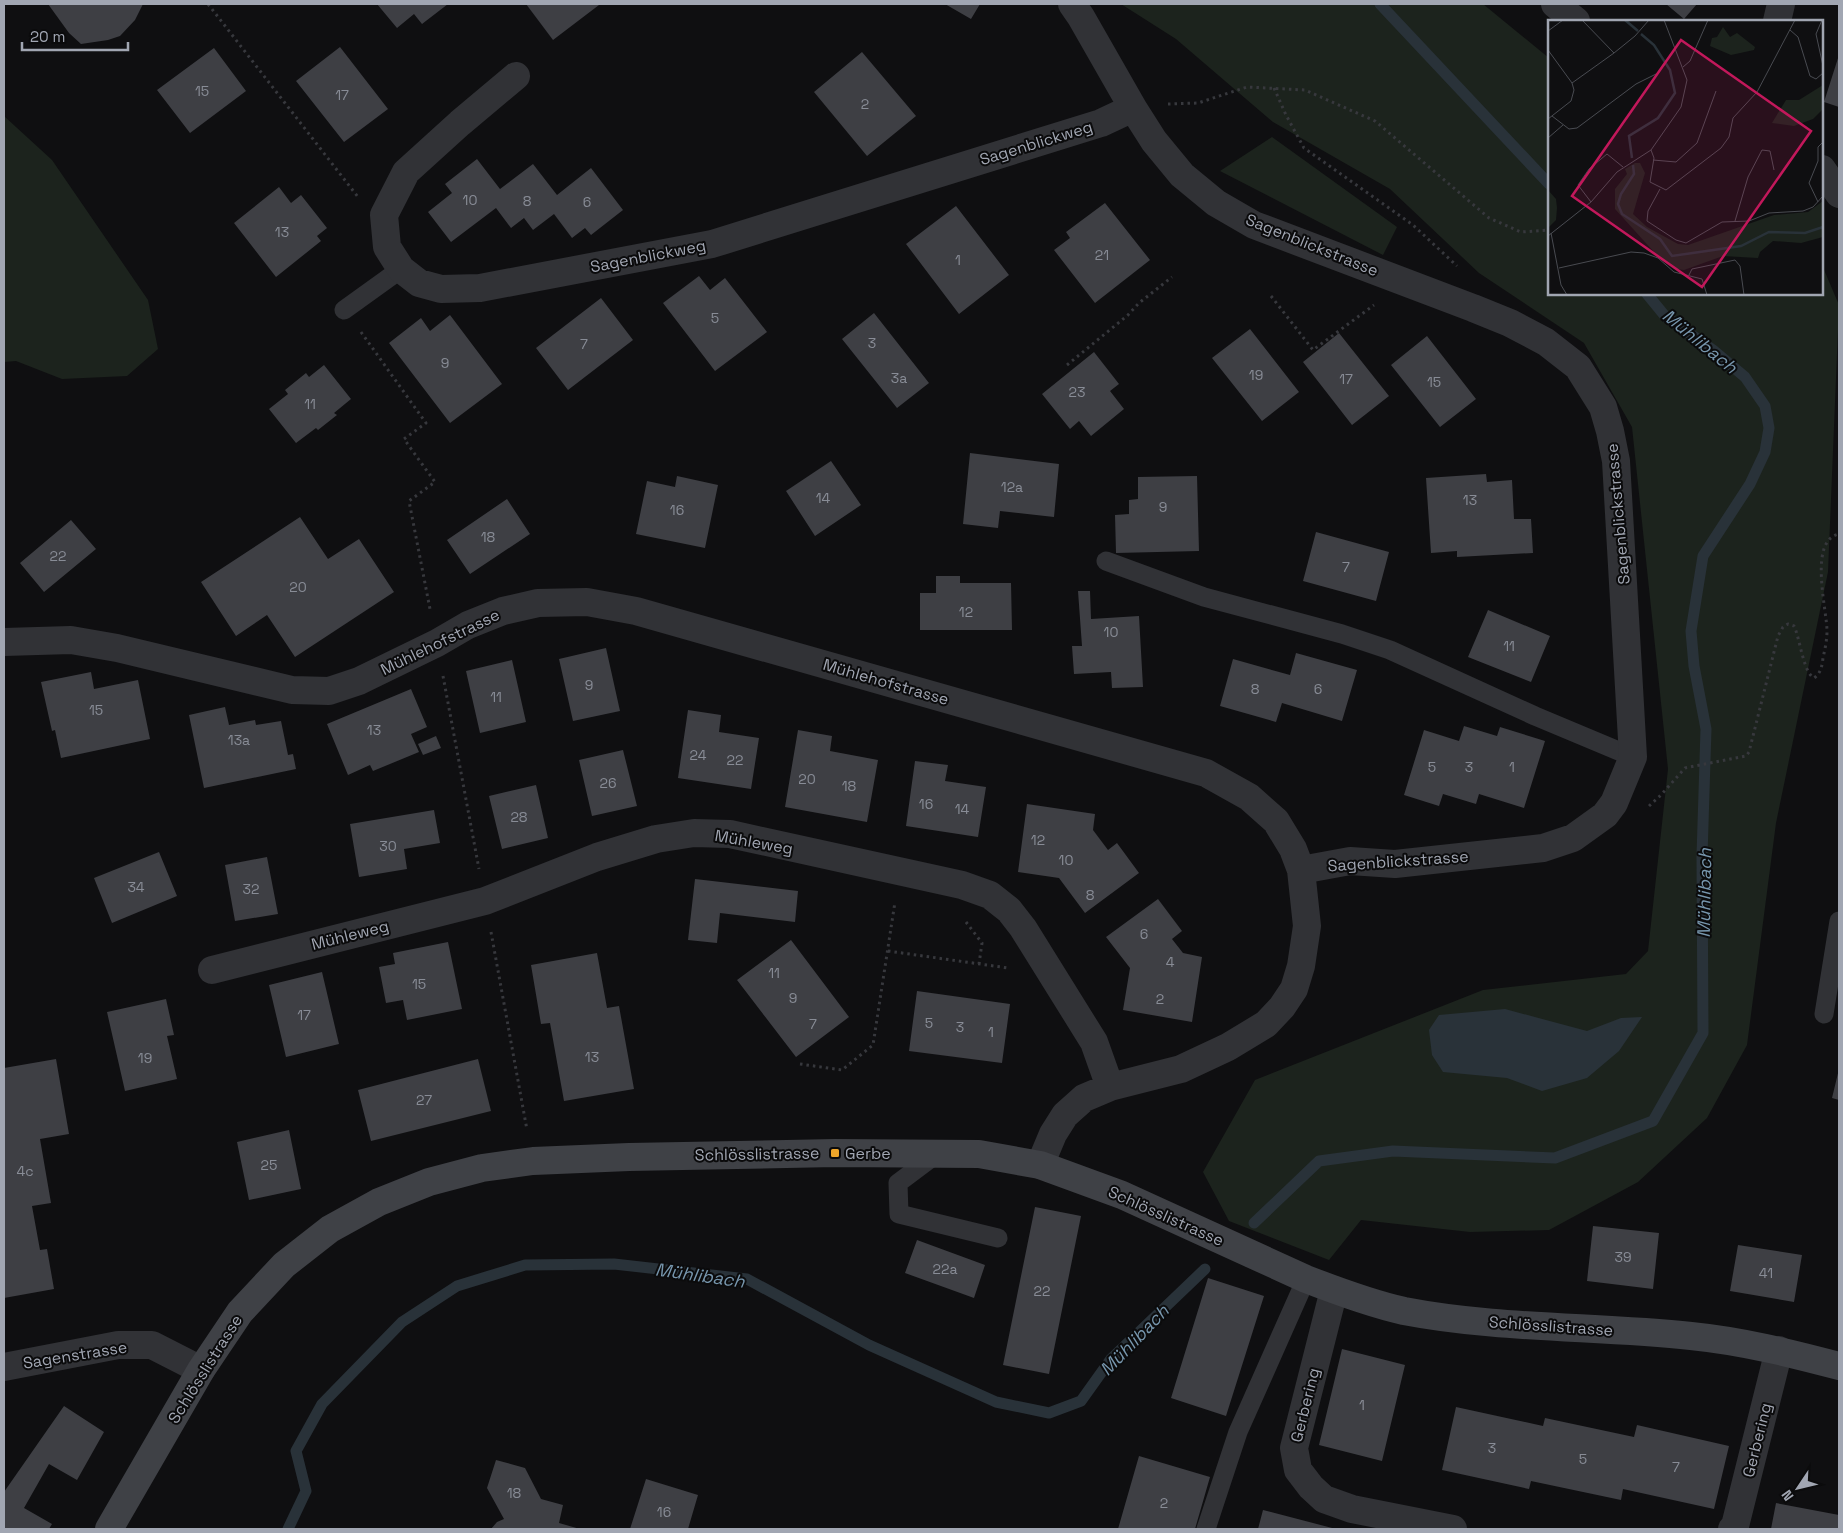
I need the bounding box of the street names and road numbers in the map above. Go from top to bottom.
street label: Sagenblickweg [977,116,1095,170]
street label: Sagenblickstrasse [1243,209,1381,281]
street label: Sagenblickweg [589,235,707,277]
street label: Sagenblickstrasse [1601,443,1635,585]
street label: Mühlehofstrasse [377,604,503,680]
street label: Mühlehofstrasse [821,654,951,710]
street label: Mühleweg [713,825,795,859]
street label: Sagenblickstrasse [1327,846,1469,876]
street label: Mühleweg [309,915,391,955]
street label: Schlösslistrasse [695,1142,819,1166]
street label: Schlösslistrasse [1105,1181,1227,1251]
street label: Schlösslistrasse [163,1311,247,1427]
street label: Schlösslistrasse [1488,1311,1614,1341]
street label: Sagenstrasse [21,1336,129,1374]
street label: Gerbering [1286,1366,1324,1444]
street label: Gerbering [1738,1401,1776,1479]

